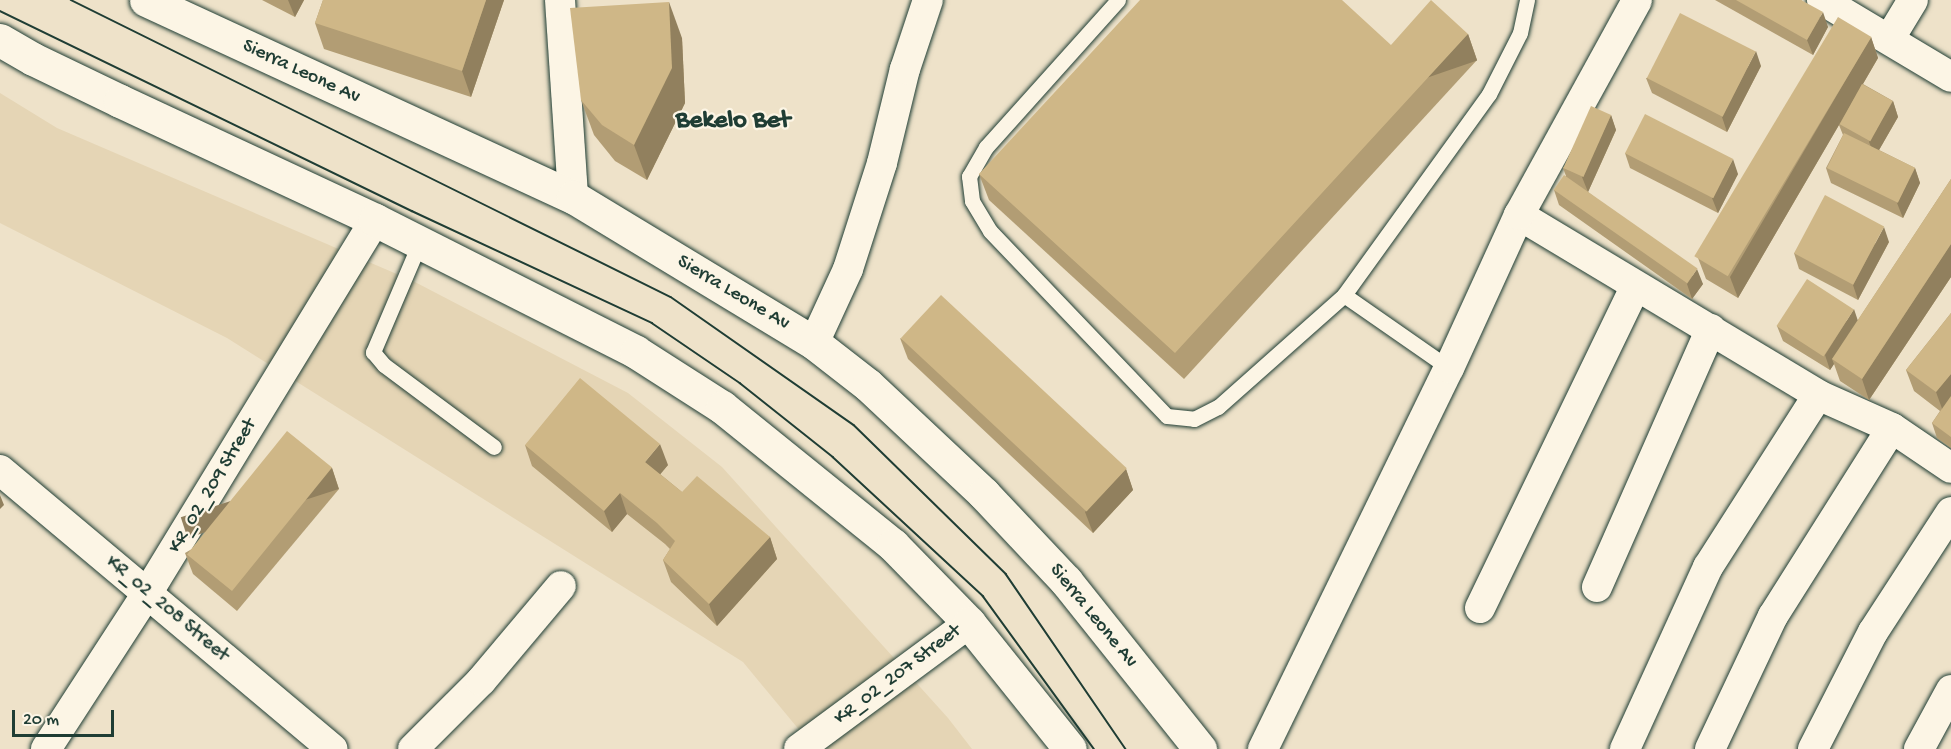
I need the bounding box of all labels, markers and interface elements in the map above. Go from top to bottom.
street label: Sierra Leone Av [238,34,364,110]
district label: Bekelo Bet [676,106,790,138]
street label: Sierra Leone Av [672,250,794,336]
street label: KR_02_209 Street [163,414,263,558]
street label: KR_02_208 Street [101,551,233,667]
street label: Sierra Leone Av [1044,559,1142,673]
street label: KR_02_207 Street [830,619,966,731]
scale bar [15,698,117,736]
text: 20 m [23,710,59,731]

